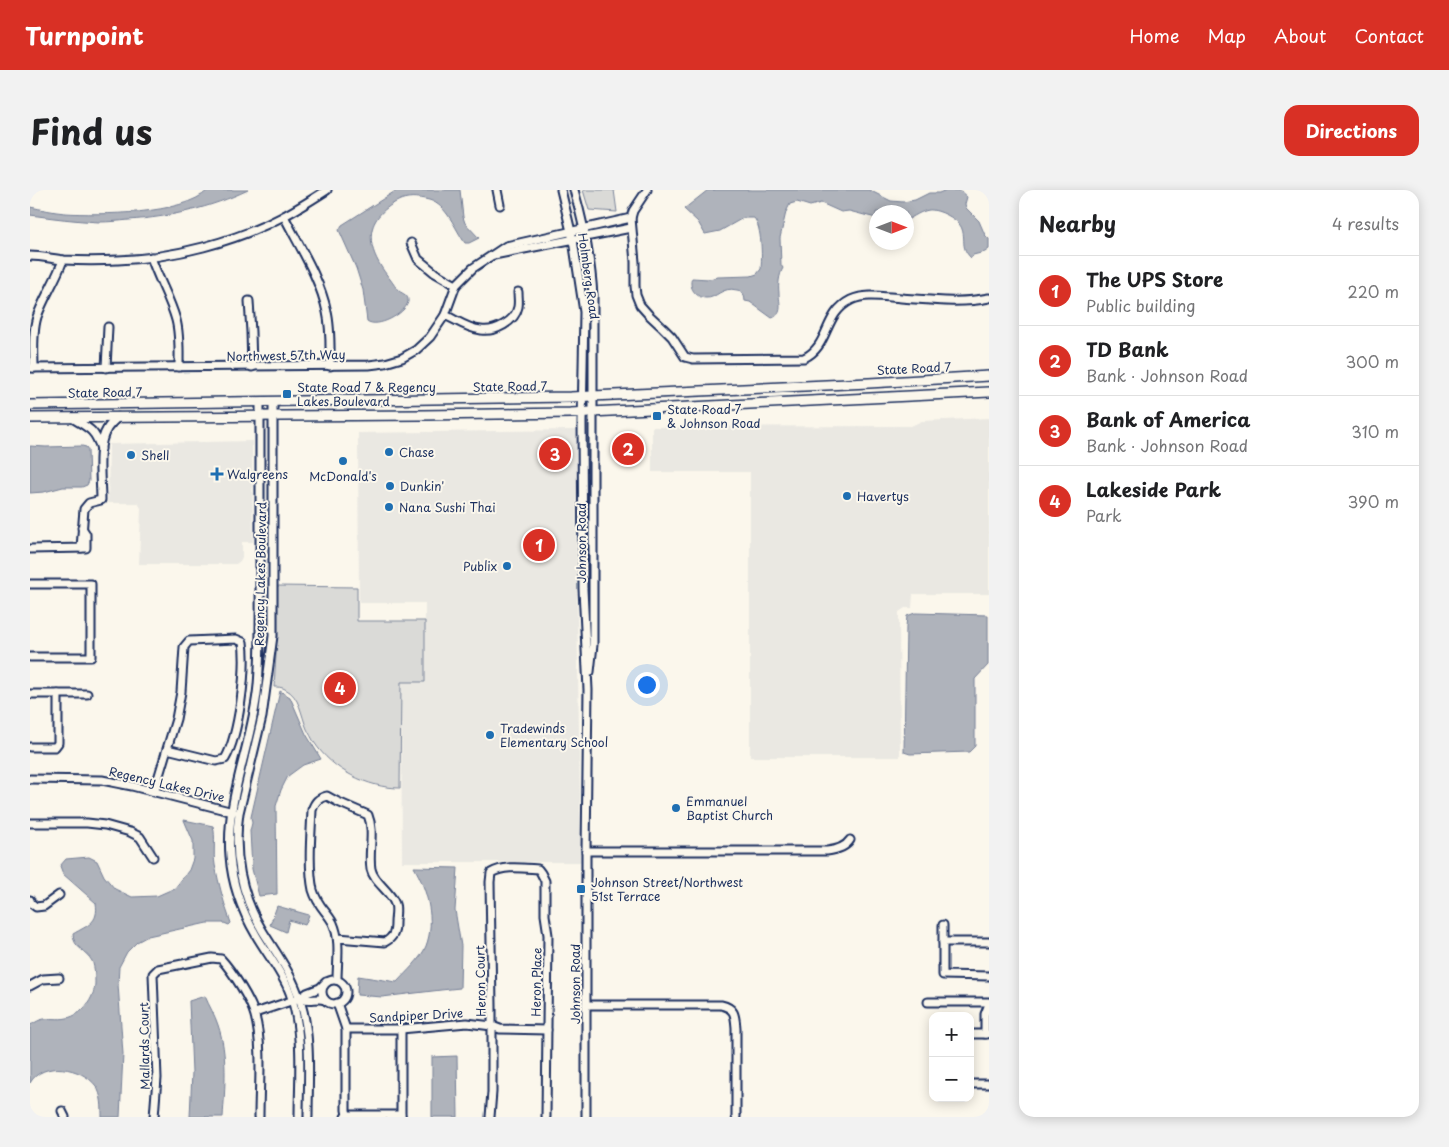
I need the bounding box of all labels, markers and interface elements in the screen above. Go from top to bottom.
text: Turnpoint [25,17,144,53]
text: Home [1129,22,1179,49]
text: Map [1207,22,1246,49]
text: About [1274,22,1326,49]
text: Contact [1354,22,1424,49]
text: Find us [30,104,152,157]
button: Directions [1284,105,1419,156]
north arrow [869,205,914,250]
text: Nearby [1039,207,1116,239]
text: 4 results [1332,211,1399,235]
street label: Holmberg Road [574,231,604,321]
text: The UPS Store [1086,265,1223,293]
text: 1 [1051,279,1059,303]
text: 220 m [1348,279,1399,303]
text: Public building [1086,293,1196,317]
text: TD Bank [1086,335,1169,363]
street label: Northwest 57th Way [226,345,346,365]
text: 2 [1049,349,1061,373]
text: 300 m [1345,349,1399,373]
street label: State Road 7 [876,357,952,379]
text: Bank · Johnson Road [1086,363,1248,387]
street label: State Road 7 [473,376,548,396]
place label: State Road 7 & Regency Lakes Boulevard [297,378,436,410]
street label: State Road 7 [68,382,143,402]
marker: State Road 7 & Regency Lakes Boulevard [281,388,293,400]
place label: State Road 7 & Johnson Road [667,400,761,432]
text: Bank of America [1086,405,1251,433]
marker: State Road 7 & Johnson Road [651,410,663,422]
text: 3 [1050,419,1060,443]
text: 310 m [1351,419,1399,443]
pin: 2 [612,430,644,468]
text: Bank · Johnson Road [1086,433,1248,457]
pin: 3 [539,435,571,473]
place label: Chase [399,443,434,461]
place label: Shell [141,446,169,464]
marker: Chase [383,446,395,458]
marker: Shell [125,449,137,461]
marker: McDonald's [337,455,349,467]
place label: Walgreens [227,465,288,483]
place label: McDonald's [309,467,377,485]
marker: Walgreens [211,468,223,480]
text: Lakeside Park [1086,475,1221,503]
place label: Dunkin' [400,477,444,495]
marker: Dunkin' [384,480,396,492]
place label: Havertys [857,487,909,505]
text: 4 [1050,489,1060,513]
text: 390 m [1348,489,1399,513]
marker: Havertys [841,490,853,502]
place label: Nana Sushi Thai [399,498,496,516]
street label: Regency Lakes Boulevard [250,501,270,646]
marker: Nana Sushi Thai [383,501,395,513]
street label: Johnson Road [572,503,590,583]
text: Park [1086,503,1122,527]
pin: 1 [523,526,555,564]
place label: Publix [463,557,497,575]
marker: Publix [501,560,513,572]
pin: 4 [324,669,356,707]
your location [634,672,660,698]
place label: Tradewinds Elementary School [500,719,608,751]
marker: Tradewinds Elementary School [484,729,496,741]
street label: Regency Lakes Drive [107,762,227,806]
place label: Emmanuel Baptist Church [686,792,773,824]
marker: Emmanuel Baptist Church [670,802,682,814]
place label: Johnson Street/Northwest 51st Terrace [591,873,743,905]
marker: Johnson Street/Northwest 51st Terrace [575,883,587,895]
street label: Johnson Road [566,944,584,1024]
street label: Heron Court [470,945,490,1017]
street label: Heron Place [526,947,546,1017]
street label: Mallards Court [134,1002,154,1090]
street label: Sandpiper Drive [369,1004,463,1026]
map controls [929,1012,974,1102]
button: + [929,1012,974,1057]
button: − [929,1057,974,1102]

